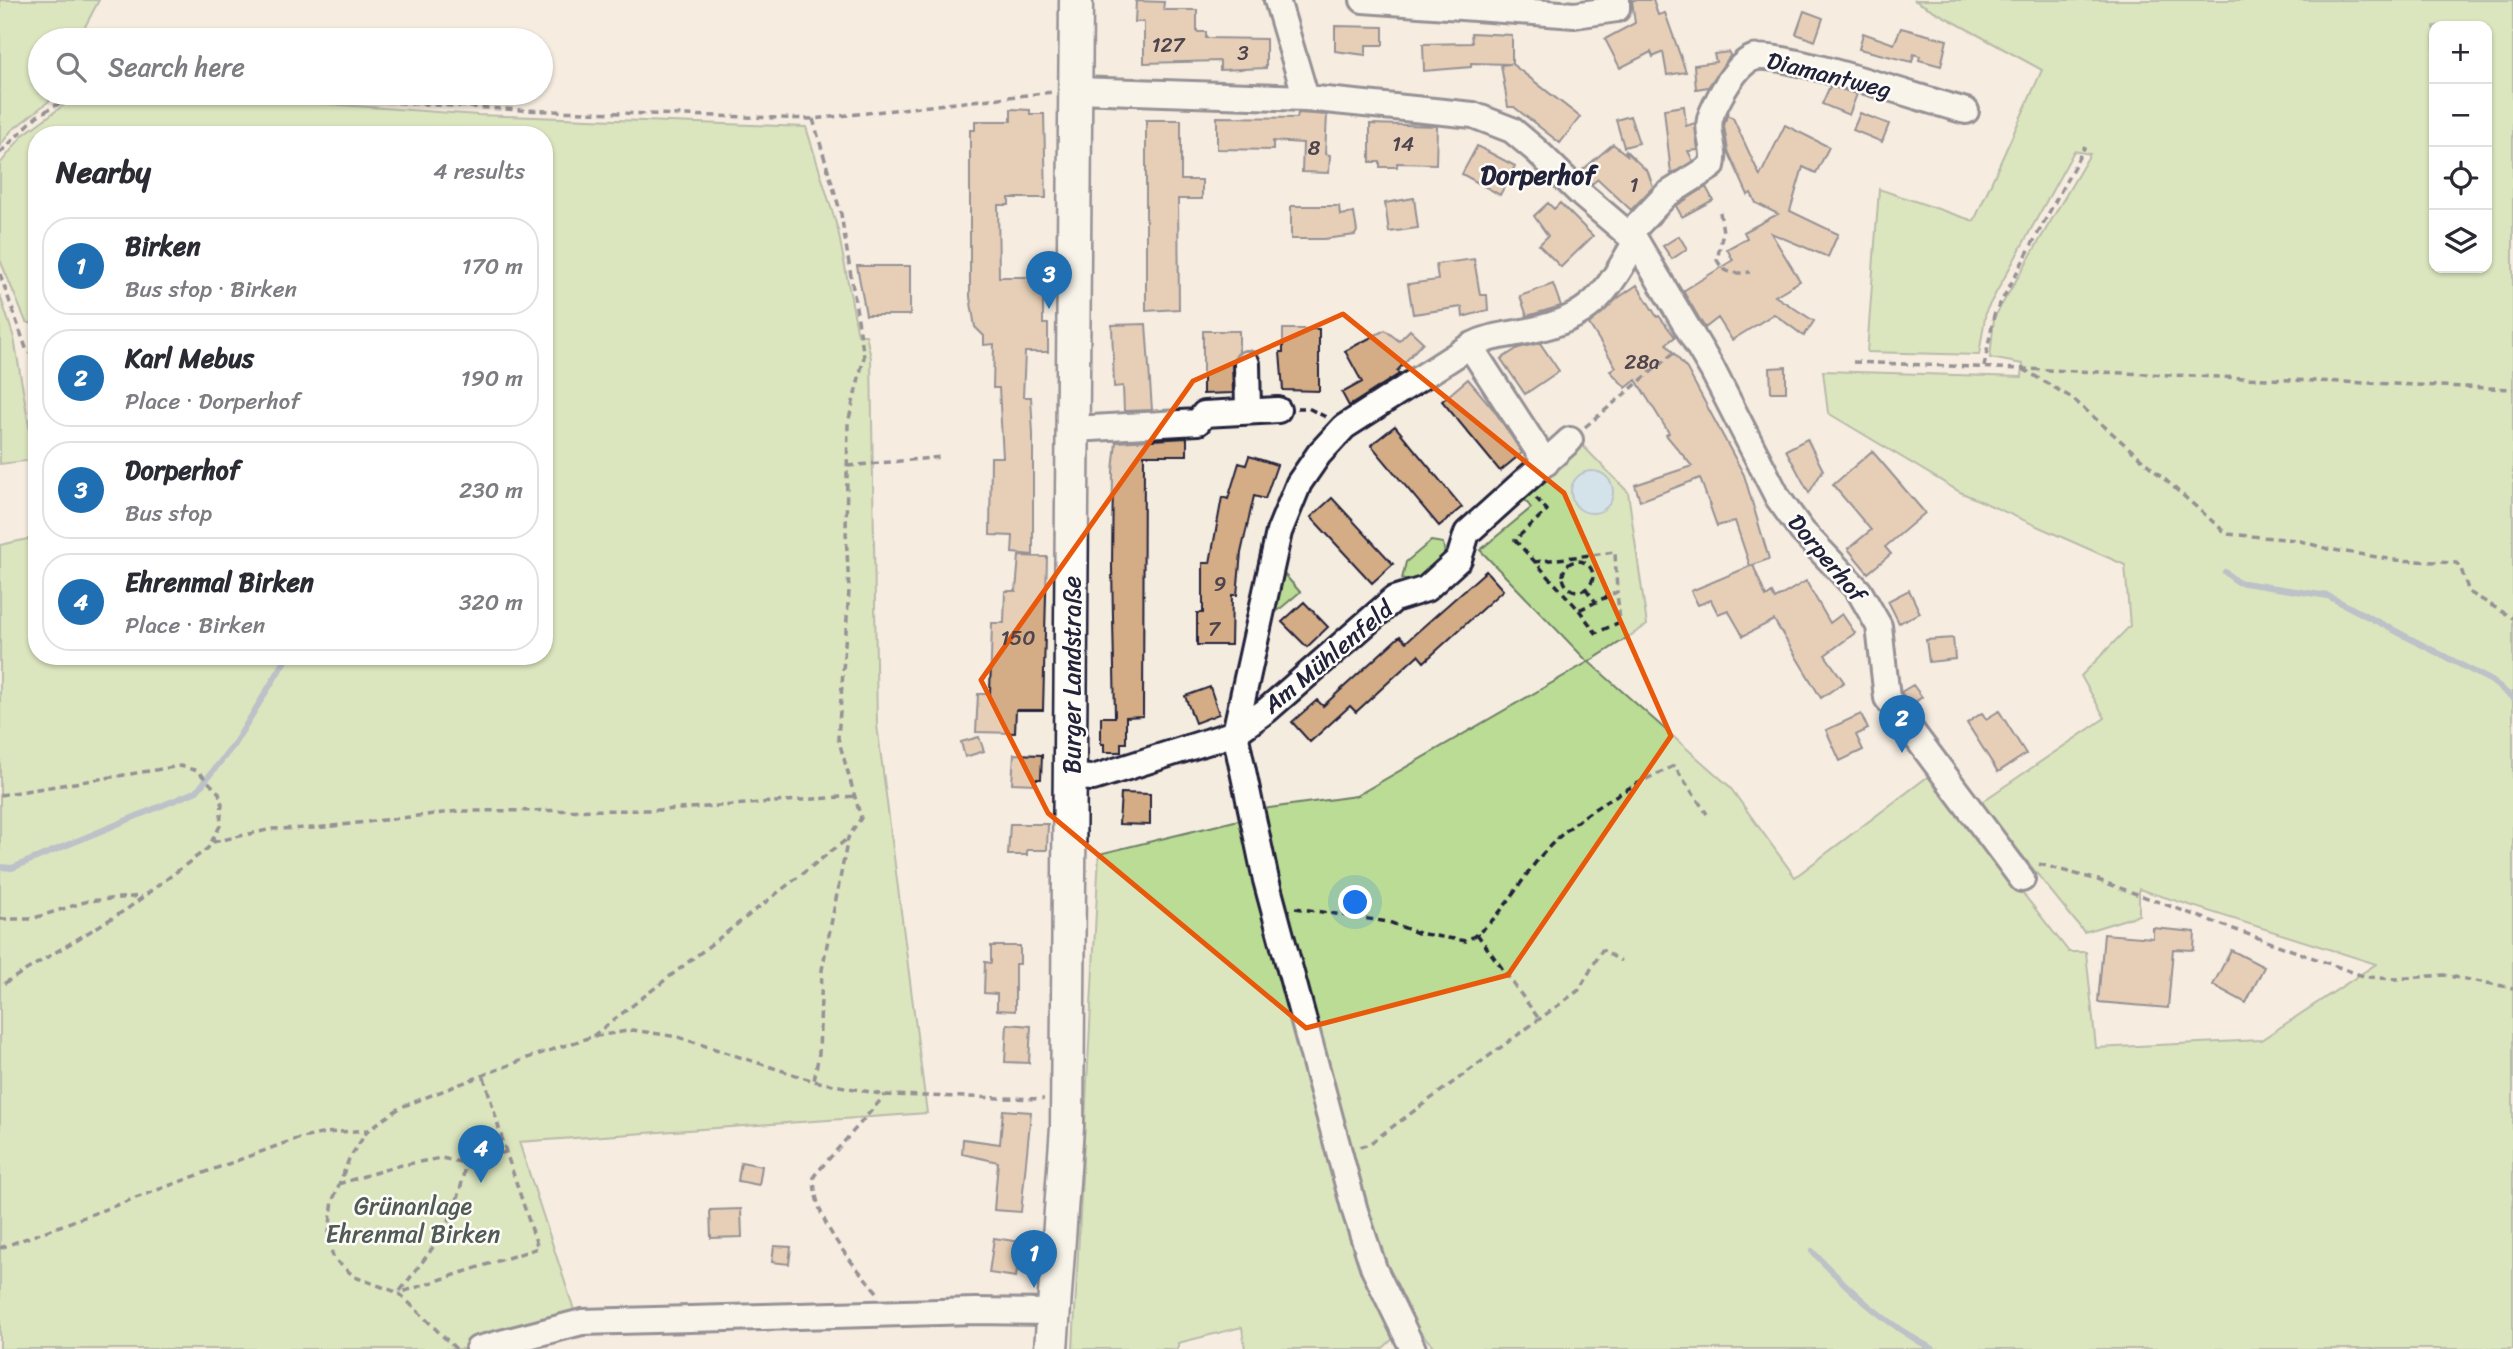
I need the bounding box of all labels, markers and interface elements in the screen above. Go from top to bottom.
map controls [2429,21,2492,273]
button: + [2429,21,2492,84]
house number: 127 [1151,26,1187,64]
search box [28,28,553,105]
house number: 3 [1237,34,1249,72]
street label: Diamantweg [1762,39,1896,111]
text: Search here [108,44,245,90]
icon: search [52,48,90,86]
button: − [2429,84,2492,147]
house number: 14 [1392,125,1414,163]
house number: 8 [1308,129,1321,167]
text: Nearby [56,145,151,199]
button: locate [2429,147,2492,210]
text: 4 results [433,151,525,192]
district label: Dorperhof [1481,152,1599,198]
house number: 1 [1629,166,1639,204]
button: layers [2429,210,2492,273]
text: Birken [125,223,201,269]
text: 1 [76,246,86,287]
text: 170 m [462,246,523,287]
pin: 3 [1026,251,1072,309]
text: Bus stop · Birken [125,269,297,310]
text: Karl Mebus [125,335,254,381]
house number: 28a [1624,343,1660,381]
text: 2 [74,358,88,399]
text: 190 m [461,358,523,399]
text: Place · Dorperhof [125,381,300,422]
text: Dorperhof [125,447,240,493]
text: 3 [75,470,87,511]
text: 230 m [459,470,523,511]
text: Bus stop [125,493,212,534]
street label: Dorperhof [1777,504,1879,614]
text: Ehrenmal Birken [125,559,314,605]
house number: 9 [1214,565,1227,603]
street label: Burger Landstraße [1051,576,1093,774]
text: 4 [74,582,88,623]
text: 320 m [459,582,523,623]
street label: Am Mühlenfeld [1253,588,1405,725]
text: Place · Birken [125,605,265,646]
house number: 7 [1208,610,1222,648]
house number: 150 [1000,619,1036,657]
pin: 2 [1879,695,1925,753]
your location [1338,885,1372,919]
pin: 4 [458,1125,504,1183]
park label: Grünanlage Ehrenmal Birken [326,1185,500,1255]
pin: 1 [1011,1230,1057,1288]

